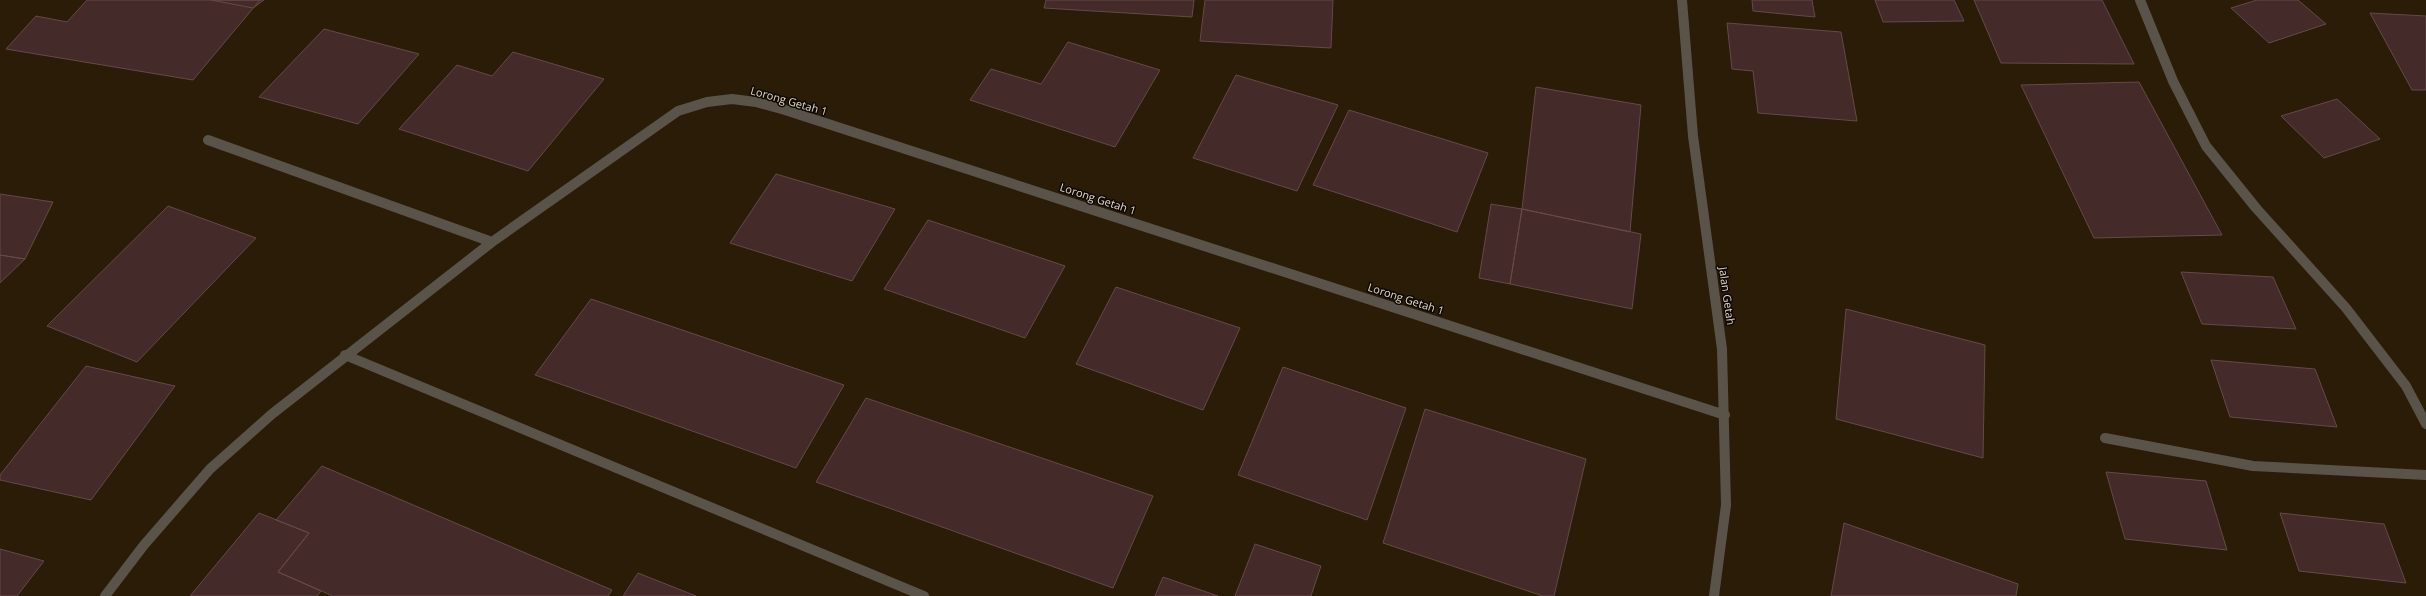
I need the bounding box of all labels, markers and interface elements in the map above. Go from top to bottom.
street label: Lorong Getah 1 [749,82,829,119]
street label: Lorong Getah 1 [1058,179,1138,218]
street label: Jalan Getah [1716,265,1739,326]
street label: Lorong Getah 1 [1366,279,1446,318]

